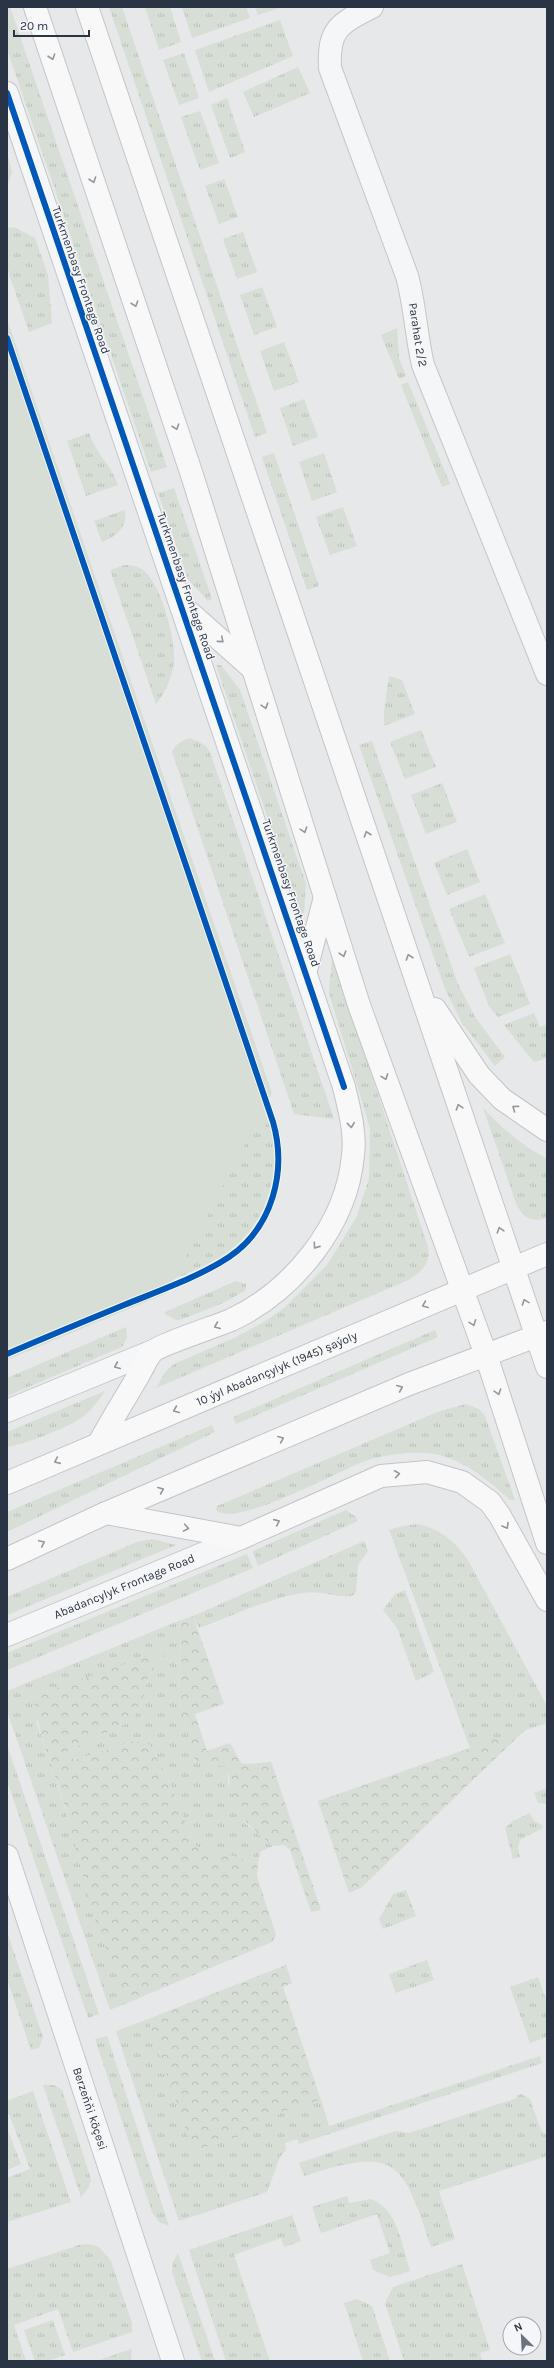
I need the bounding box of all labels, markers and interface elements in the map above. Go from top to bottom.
scale bar [14,12,89,38]
text: 20 m [20,19,48,33]
one-way arrow [47,54,55,61]
one-way arrow [88,177,97,184]
street label: Turkmenbasy Frontage Road [49,204,113,356]
one-way arrow [130,300,138,307]
street label: Parahat 2/2 [406,302,430,368]
one-way arrow [171,423,180,430]
street label: Turkmenbasy Frontage Road [154,510,218,662]
one-way arrow [216,636,224,643]
one-way arrow [260,702,269,709]
street label: Turkmenbasy Frontage Road [259,817,323,969]
one-way arrow [299,826,308,833]
one-way arrow [363,830,371,837]
one-way arrow [339,950,347,957]
one-way arrow [405,953,413,960]
one-way arrow [380,1074,389,1081]
one-way arrow [455,1103,464,1110]
one-way arrow [512,1106,519,1113]
one-way arrow [347,1122,356,1128]
one-way arrow [496,1227,505,1234]
one-way arrow [313,1242,321,1249]
one-way arrow [521,1298,529,1305]
one-way arrow [422,1301,429,1309]
one-way arrow [469,1319,477,1326]
one-way arrow [213,1321,220,1329]
street label: 10 ýyl Abadançylyk (1945) şaýoly [194,1328,360,1409]
one-way arrow [113,1361,121,1369]
one-way arrow [396,1385,404,1393]
one-way arrow [493,1389,502,1396]
one-way arrow [173,1406,180,1414]
one-way arrow [276,1436,284,1444]
one-way arrow [53,1456,61,1464]
one-way arrow [394,1470,400,1479]
one-way arrow [157,1487,164,1495]
one-way arrow [273,1519,281,1527]
one-way arrow [502,1522,509,1529]
one-way arrow [183,1523,189,1532]
one-way arrow [38,1540,46,1548]
street label: Abadancylyk Frontage Road [52,1551,197,1622]
street label: Berzeňňi köçesi [70,2065,110,2152]
north arrow [502,2316,542,2356]
text: N [512,2320,524,2335]

